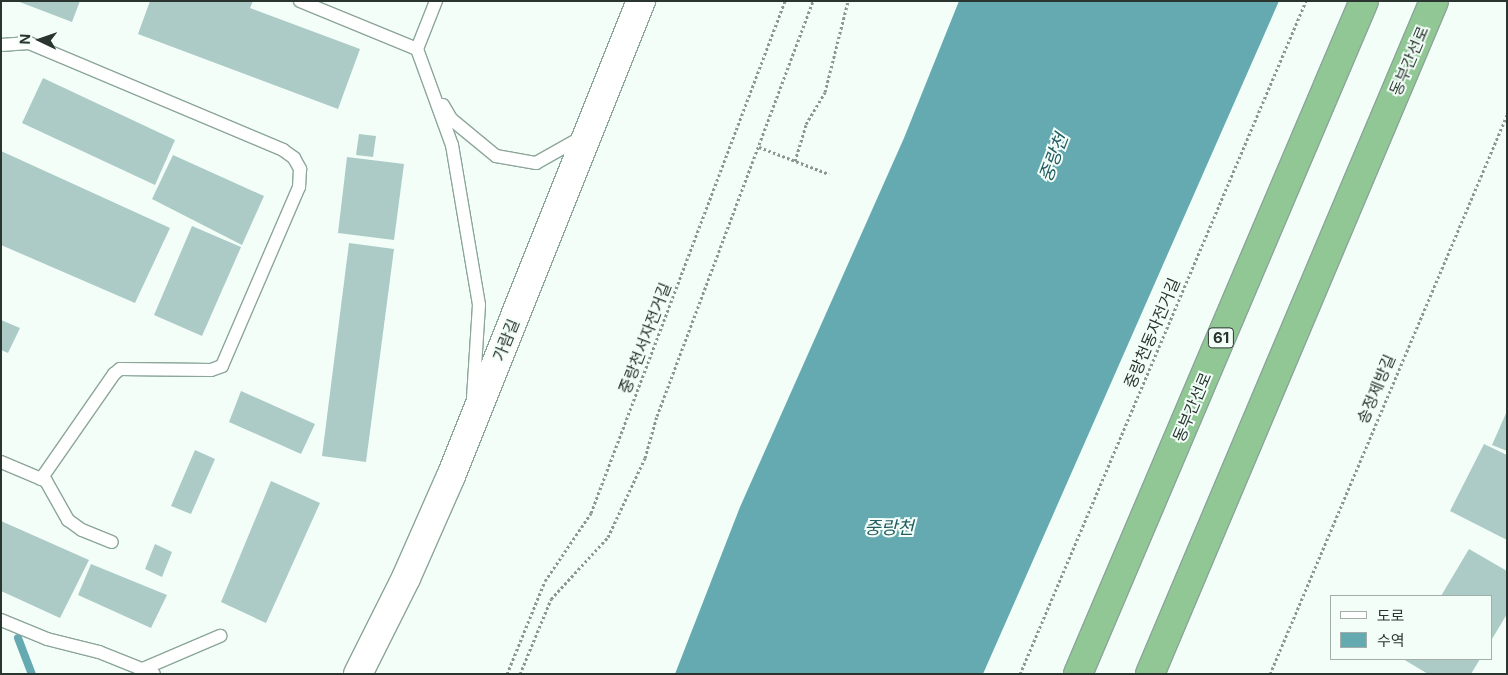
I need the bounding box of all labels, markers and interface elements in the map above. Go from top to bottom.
north arrow [15,15,65,65]
street label: 동부간선로 [1386,23,1432,99]
text: N [16,33,33,45]
water label: 중랑천 [1035,131,1073,185]
street label: 중랑천동자전거길 [1120,275,1184,391]
street label: 중랑천서자전거길 [615,280,675,396]
street label: 가람길 [489,316,523,364]
road number: 61 [1207,326,1235,350]
street label: 송정제방길 [1353,351,1399,427]
street label: 동부간선로 [1169,369,1215,445]
water label: 중랑천 [864,517,914,539]
legend [1330,595,1493,660]
text: 도로 [1377,606,1405,625]
text: 수역 [1377,631,1405,650]

